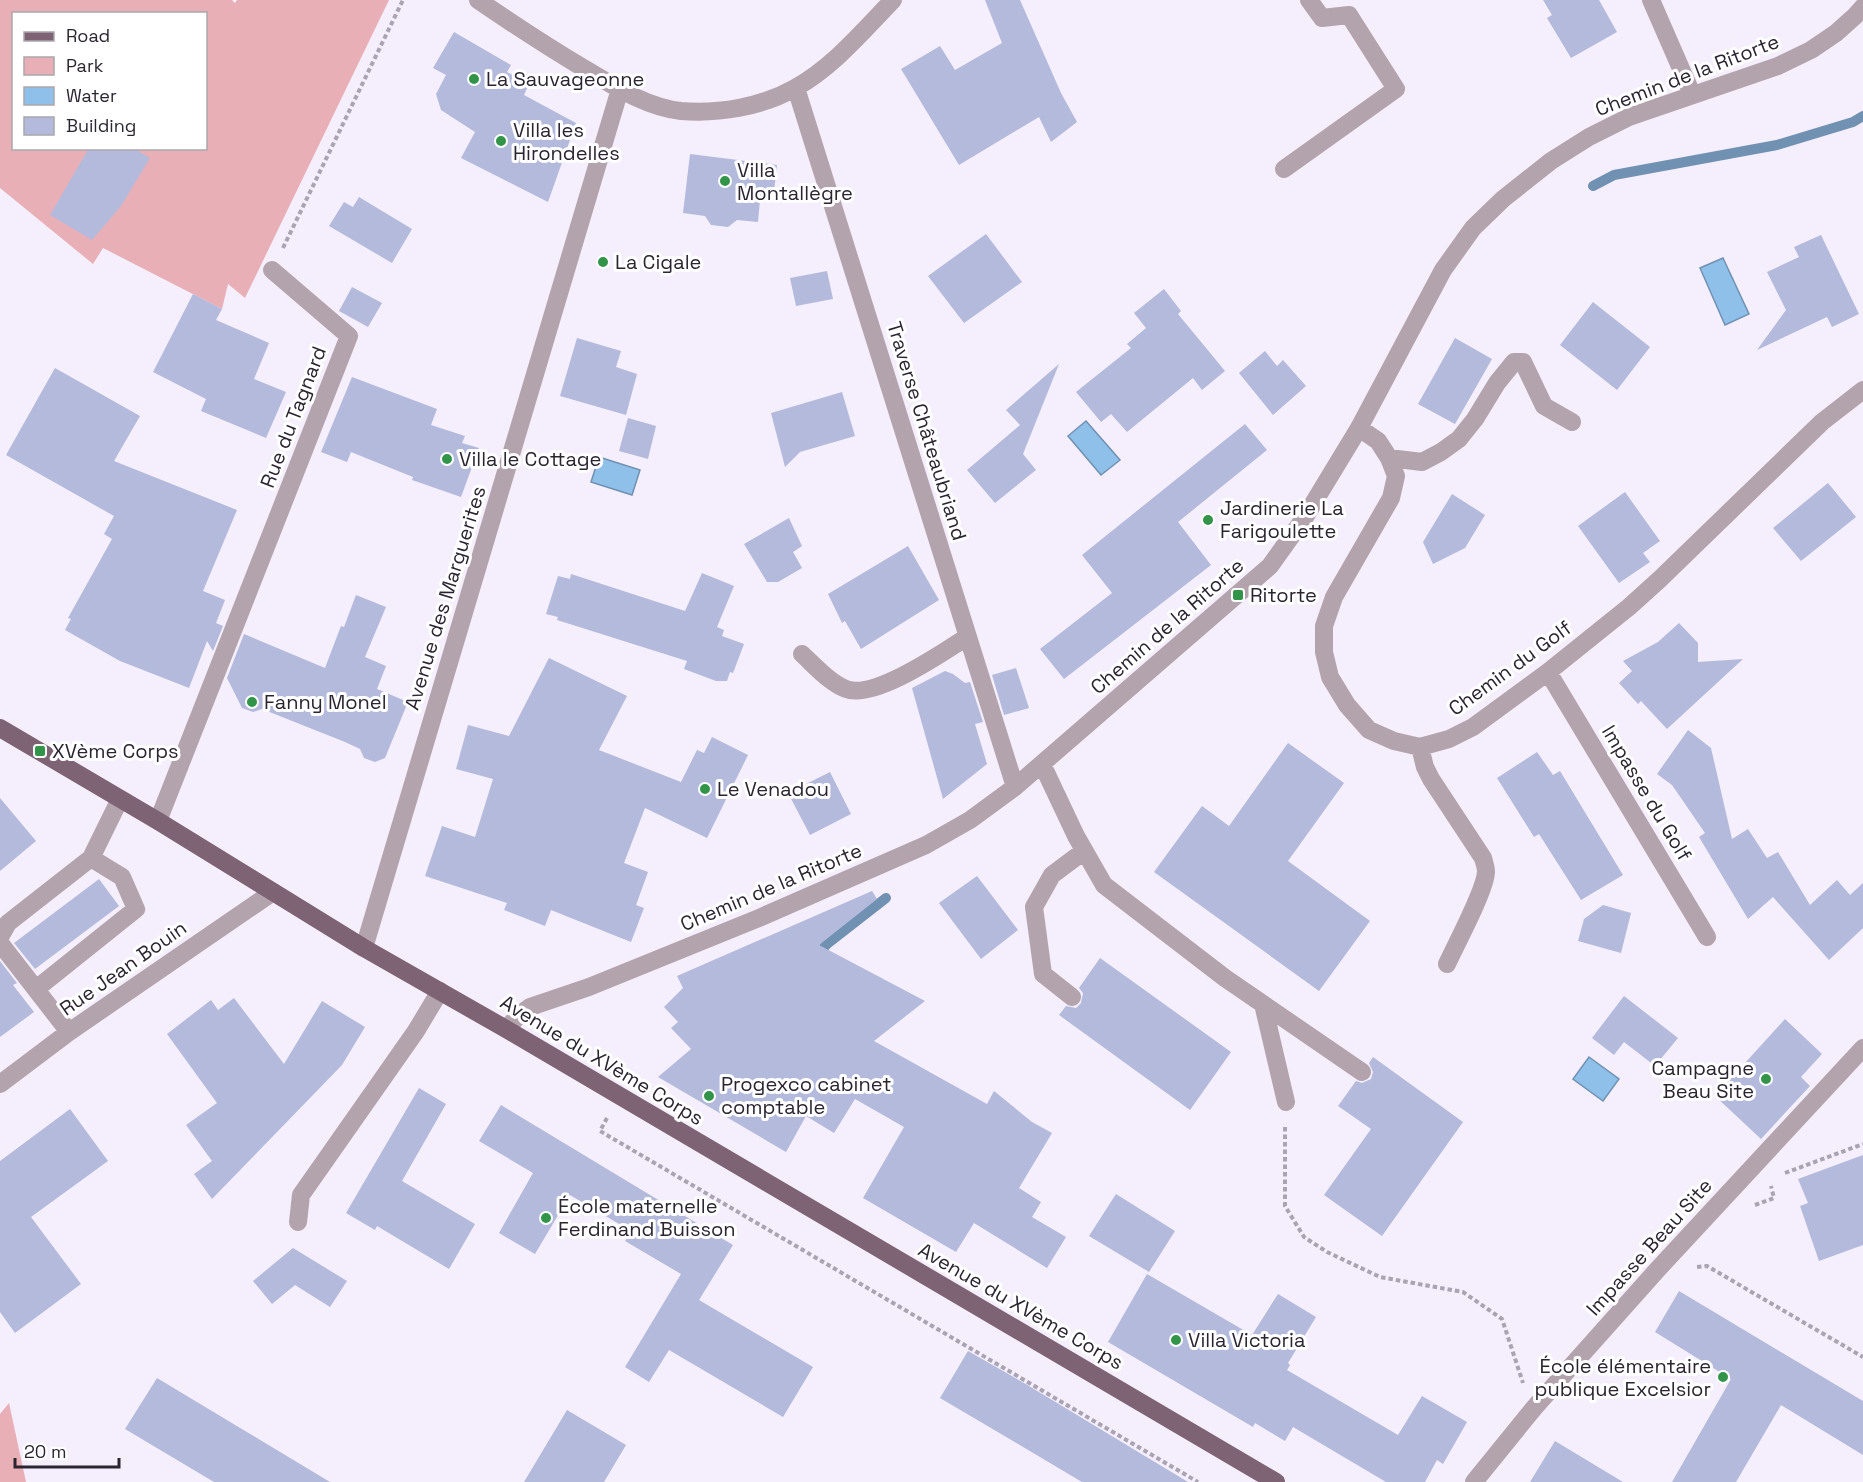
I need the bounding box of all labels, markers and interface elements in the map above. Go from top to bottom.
legend [12,12,207,150]
text: Road [66,24,110,47]
street label: Chemin de la Ritorte [1591,28,1783,122]
text: Park [66,54,104,77]
place label: La Sauvageonne [486,66,644,92]
marker: La Sauvageonne [467,72,481,86]
text: Water [66,84,117,107]
text: Building [66,114,136,137]
place label: Villa les Hirondelles [513,117,620,166]
marker: Villa les Hirondelles [494,134,508,148]
place label: Villa Montallègre [737,157,853,206]
marker: Villa Montallègre [718,174,732,188]
place label: La Cigale [615,249,701,275]
marker: La Cigale [596,255,610,269]
street label: Traverse Châteaubriand [881,318,973,544]
street label: Rue du Tagnard [254,343,332,491]
place label: Villa le Cottage [459,446,601,472]
marker: Villa le Cottage [440,452,454,466]
street label: Avenue des Marguerites [399,483,491,713]
place label: Jardinerie La Farigoulette [1220,495,1344,544]
marker: Jardinerie La Farigoulette [1201,513,1215,527]
street label: Chemin de la Ritorte [1085,552,1249,700]
place label: Ritorte [1250,582,1317,608]
marker: Ritorte [1231,588,1245,602]
street label: Chemin du Golf [1443,614,1577,721]
place label: Fanny Monel [264,689,387,715]
marker: Fanny Monel [245,695,259,709]
street label: Impasse du Golf [1596,720,1698,866]
place label: XVème Corps [52,738,179,764]
marker: XVème Corps [33,744,47,758]
place label: Le Venadou [717,776,829,802]
marker: Le Venadou [698,782,712,796]
street label: Chemin de la Ritorte [676,837,866,937]
street label: Rue Jean Bouin [55,915,191,1021]
street label: Avenue du XVème Corps [496,989,708,1131]
place label: Campagne Beau Site [1651,1055,1754,1104]
place label: Progexco cabinet comptable [721,1071,891,1120]
marker: Campagne Beau Site [1759,1072,1773,1086]
marker: Progexco cabinet comptable [702,1089,716,1103]
street label: Impasse Beau Site [1580,1173,1718,1321]
place label: École maternelle Ferdinand Buisson [558,1193,736,1242]
marker: École maternelle Ferdinand Buisson [539,1211,553,1225]
street label: Avenue du XVème Corps [914,1237,1128,1375]
place label: Villa Victoria [1188,1327,1305,1353]
marker: Villa Victoria [1169,1333,1183,1347]
place label: École élémentaire publique Excelsior [1535,1353,1711,1402]
marker: École élémentaire publique Excelsior [1716,1370,1730,1384]
scale bar [15,1431,118,1469]
text: 20 m [24,1440,67,1463]

